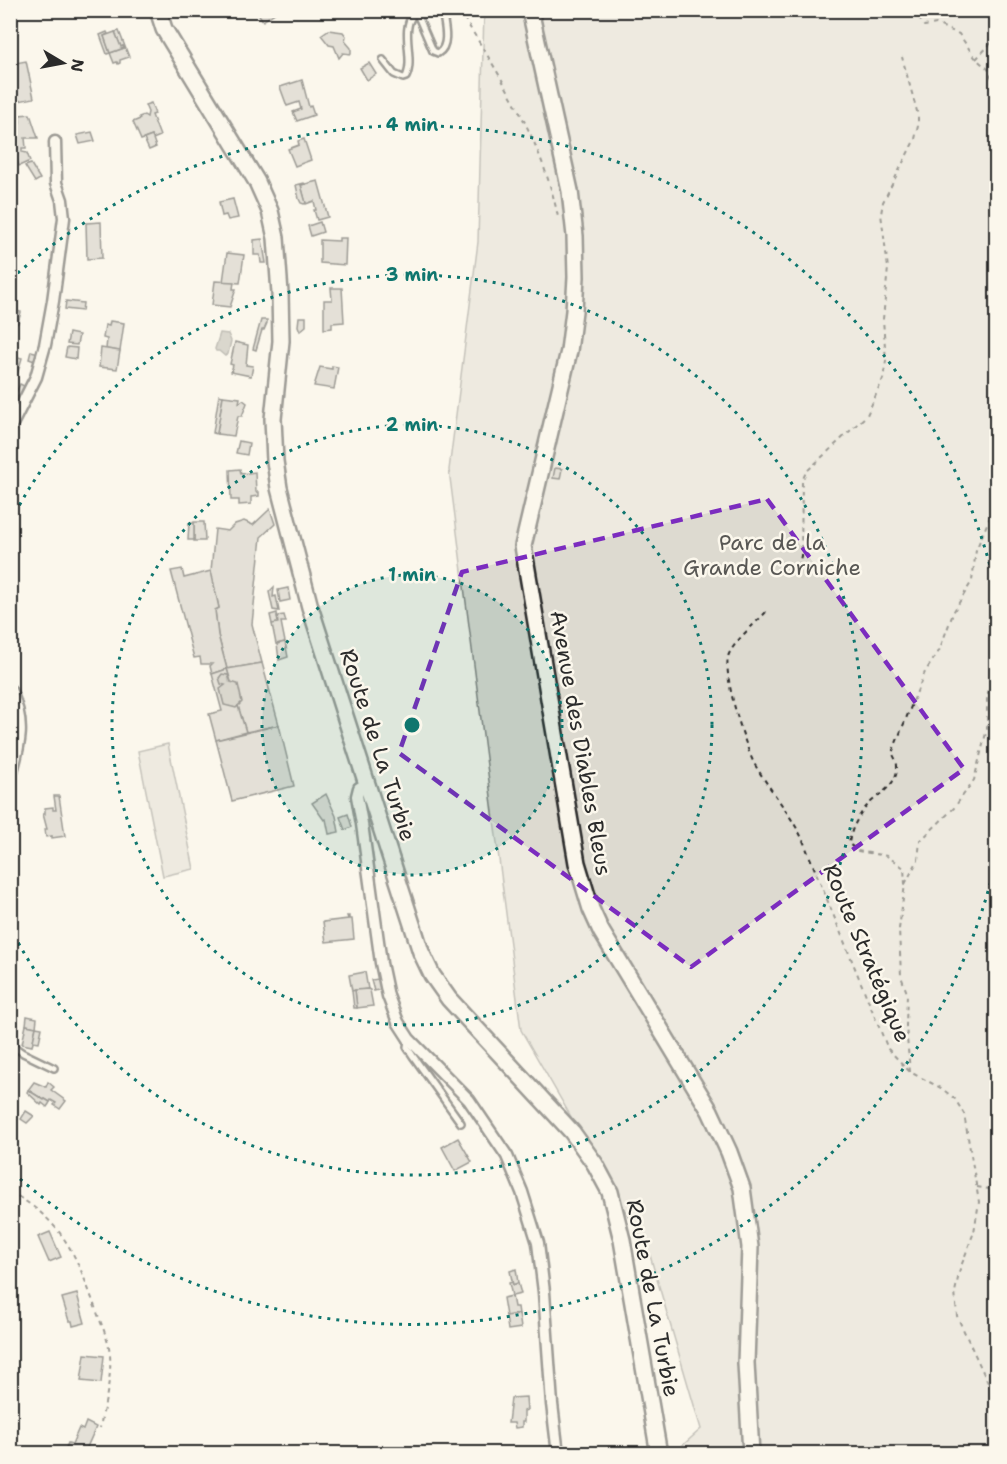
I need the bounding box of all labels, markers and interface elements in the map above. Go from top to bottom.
north arrow [33,33,93,93]
text: N [66,57,89,74]
text: 4 min [386,113,438,137]
text: 3 min [386,263,438,287]
text: 2 min [386,413,438,437]
park label: Parc de la Grande Corniche [683,528,861,582]
text: 1 min [388,563,436,587]
street label: Avenue des Diables Bleus [543,608,619,878]
street label: Route de La Turbie [333,645,423,845]
centre of rings [402,715,422,735]
street label: Route Stratégique [816,859,918,1047]
street label: Route de La Turbie [620,1197,686,1399]

